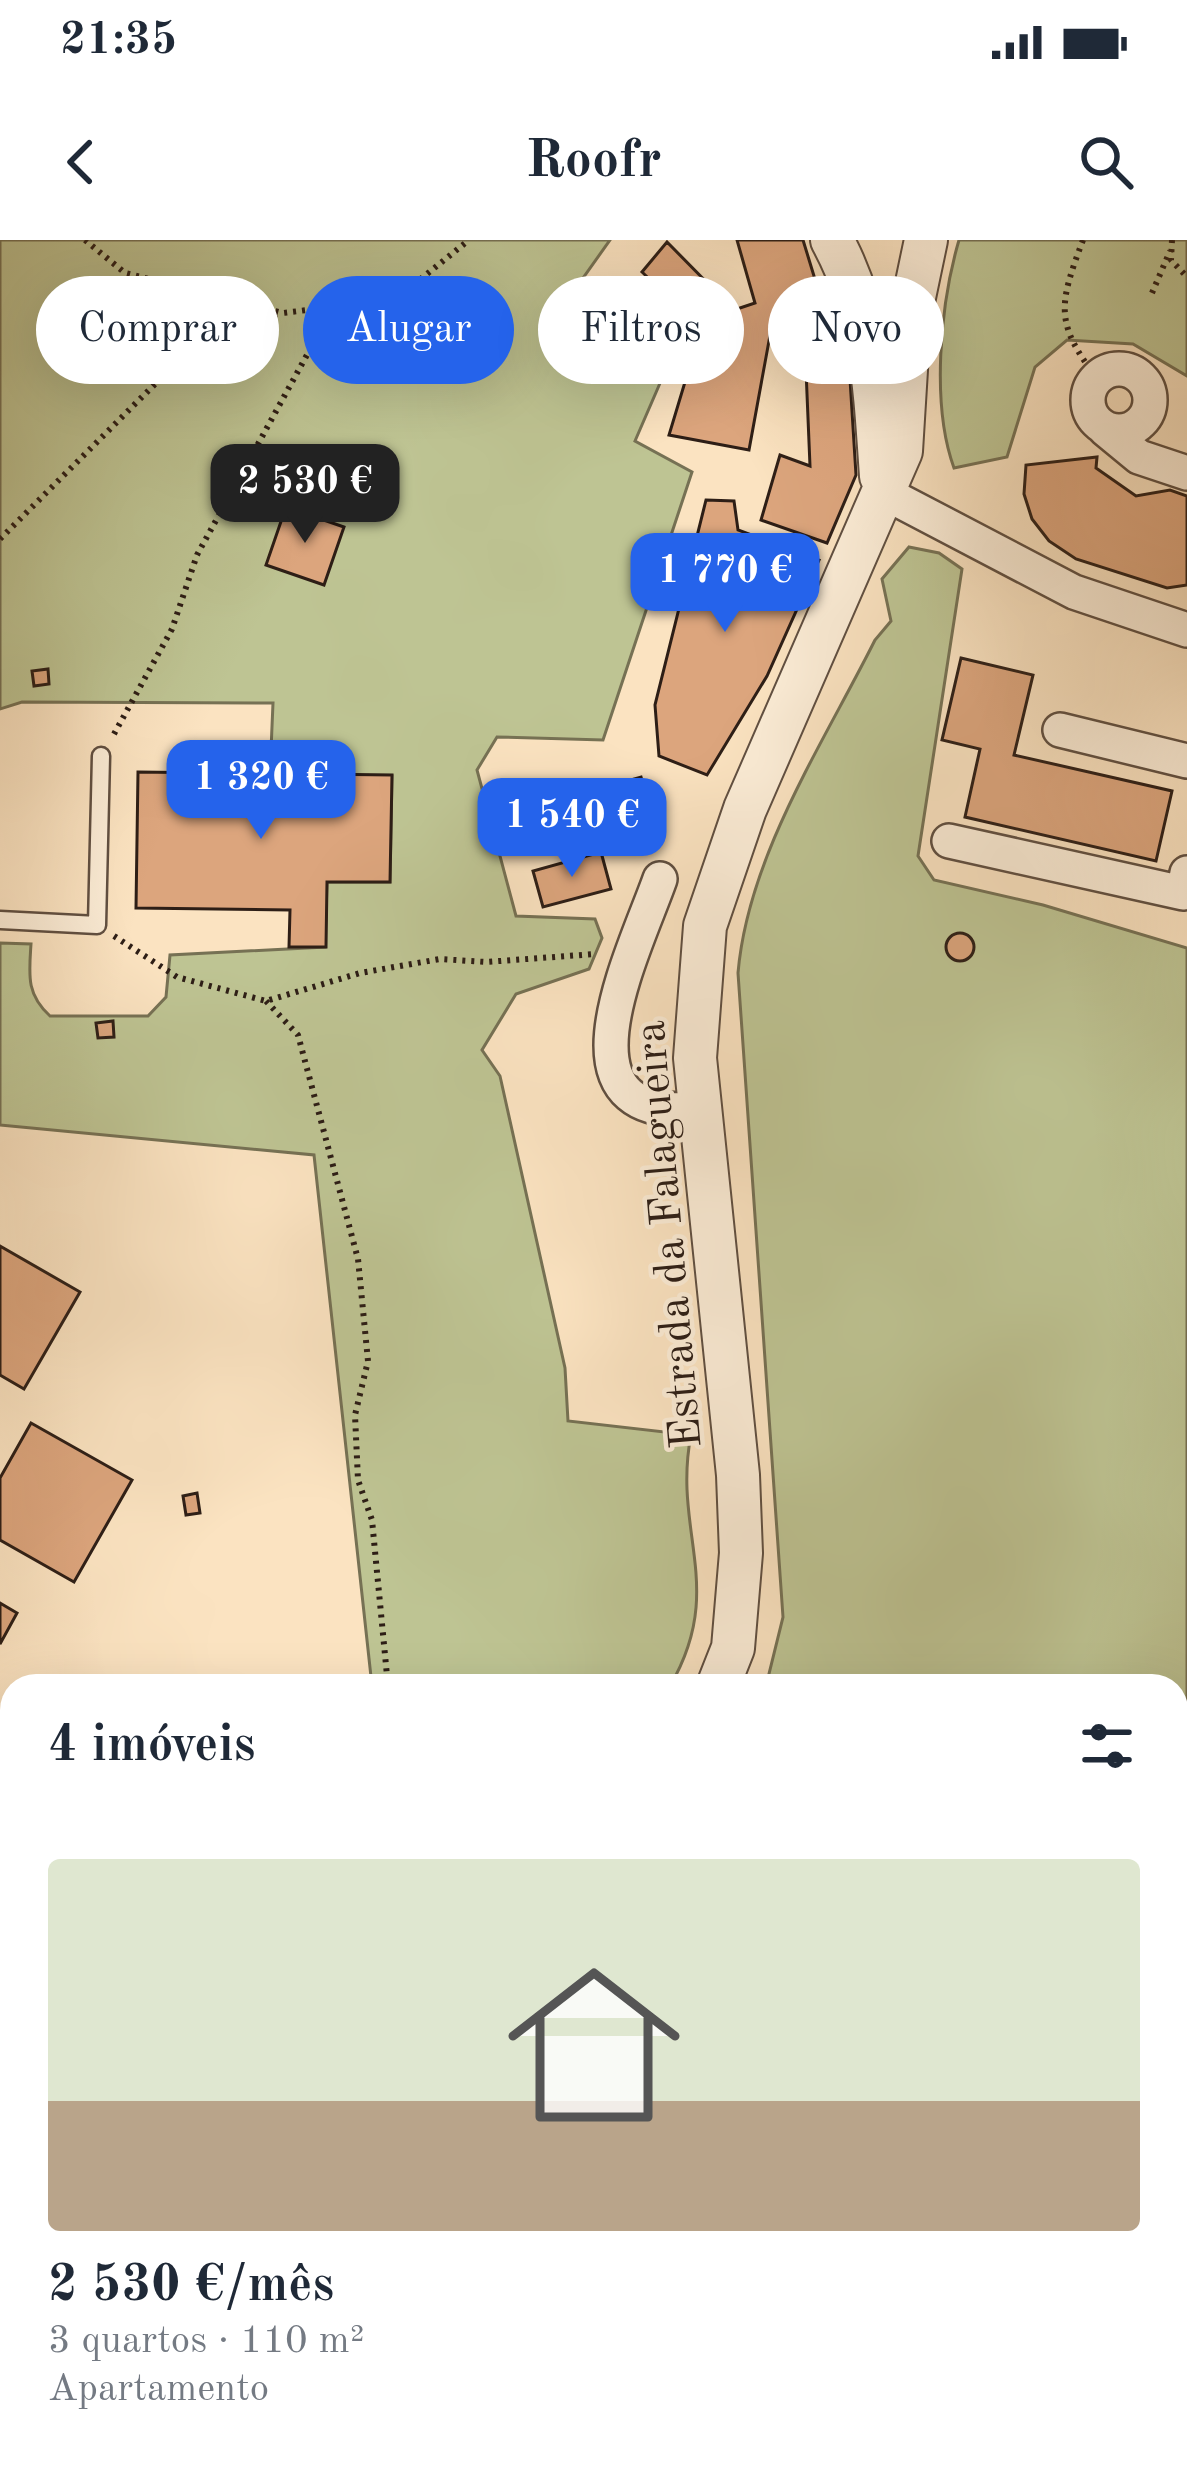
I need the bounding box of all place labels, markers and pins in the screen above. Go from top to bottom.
pin: 2 530 € [194,444,416,546]
pin: 1 770 € [614,533,836,635]
pin: 1 320 € [150,740,372,842]
pin: 1 540 € [461,778,683,880]

